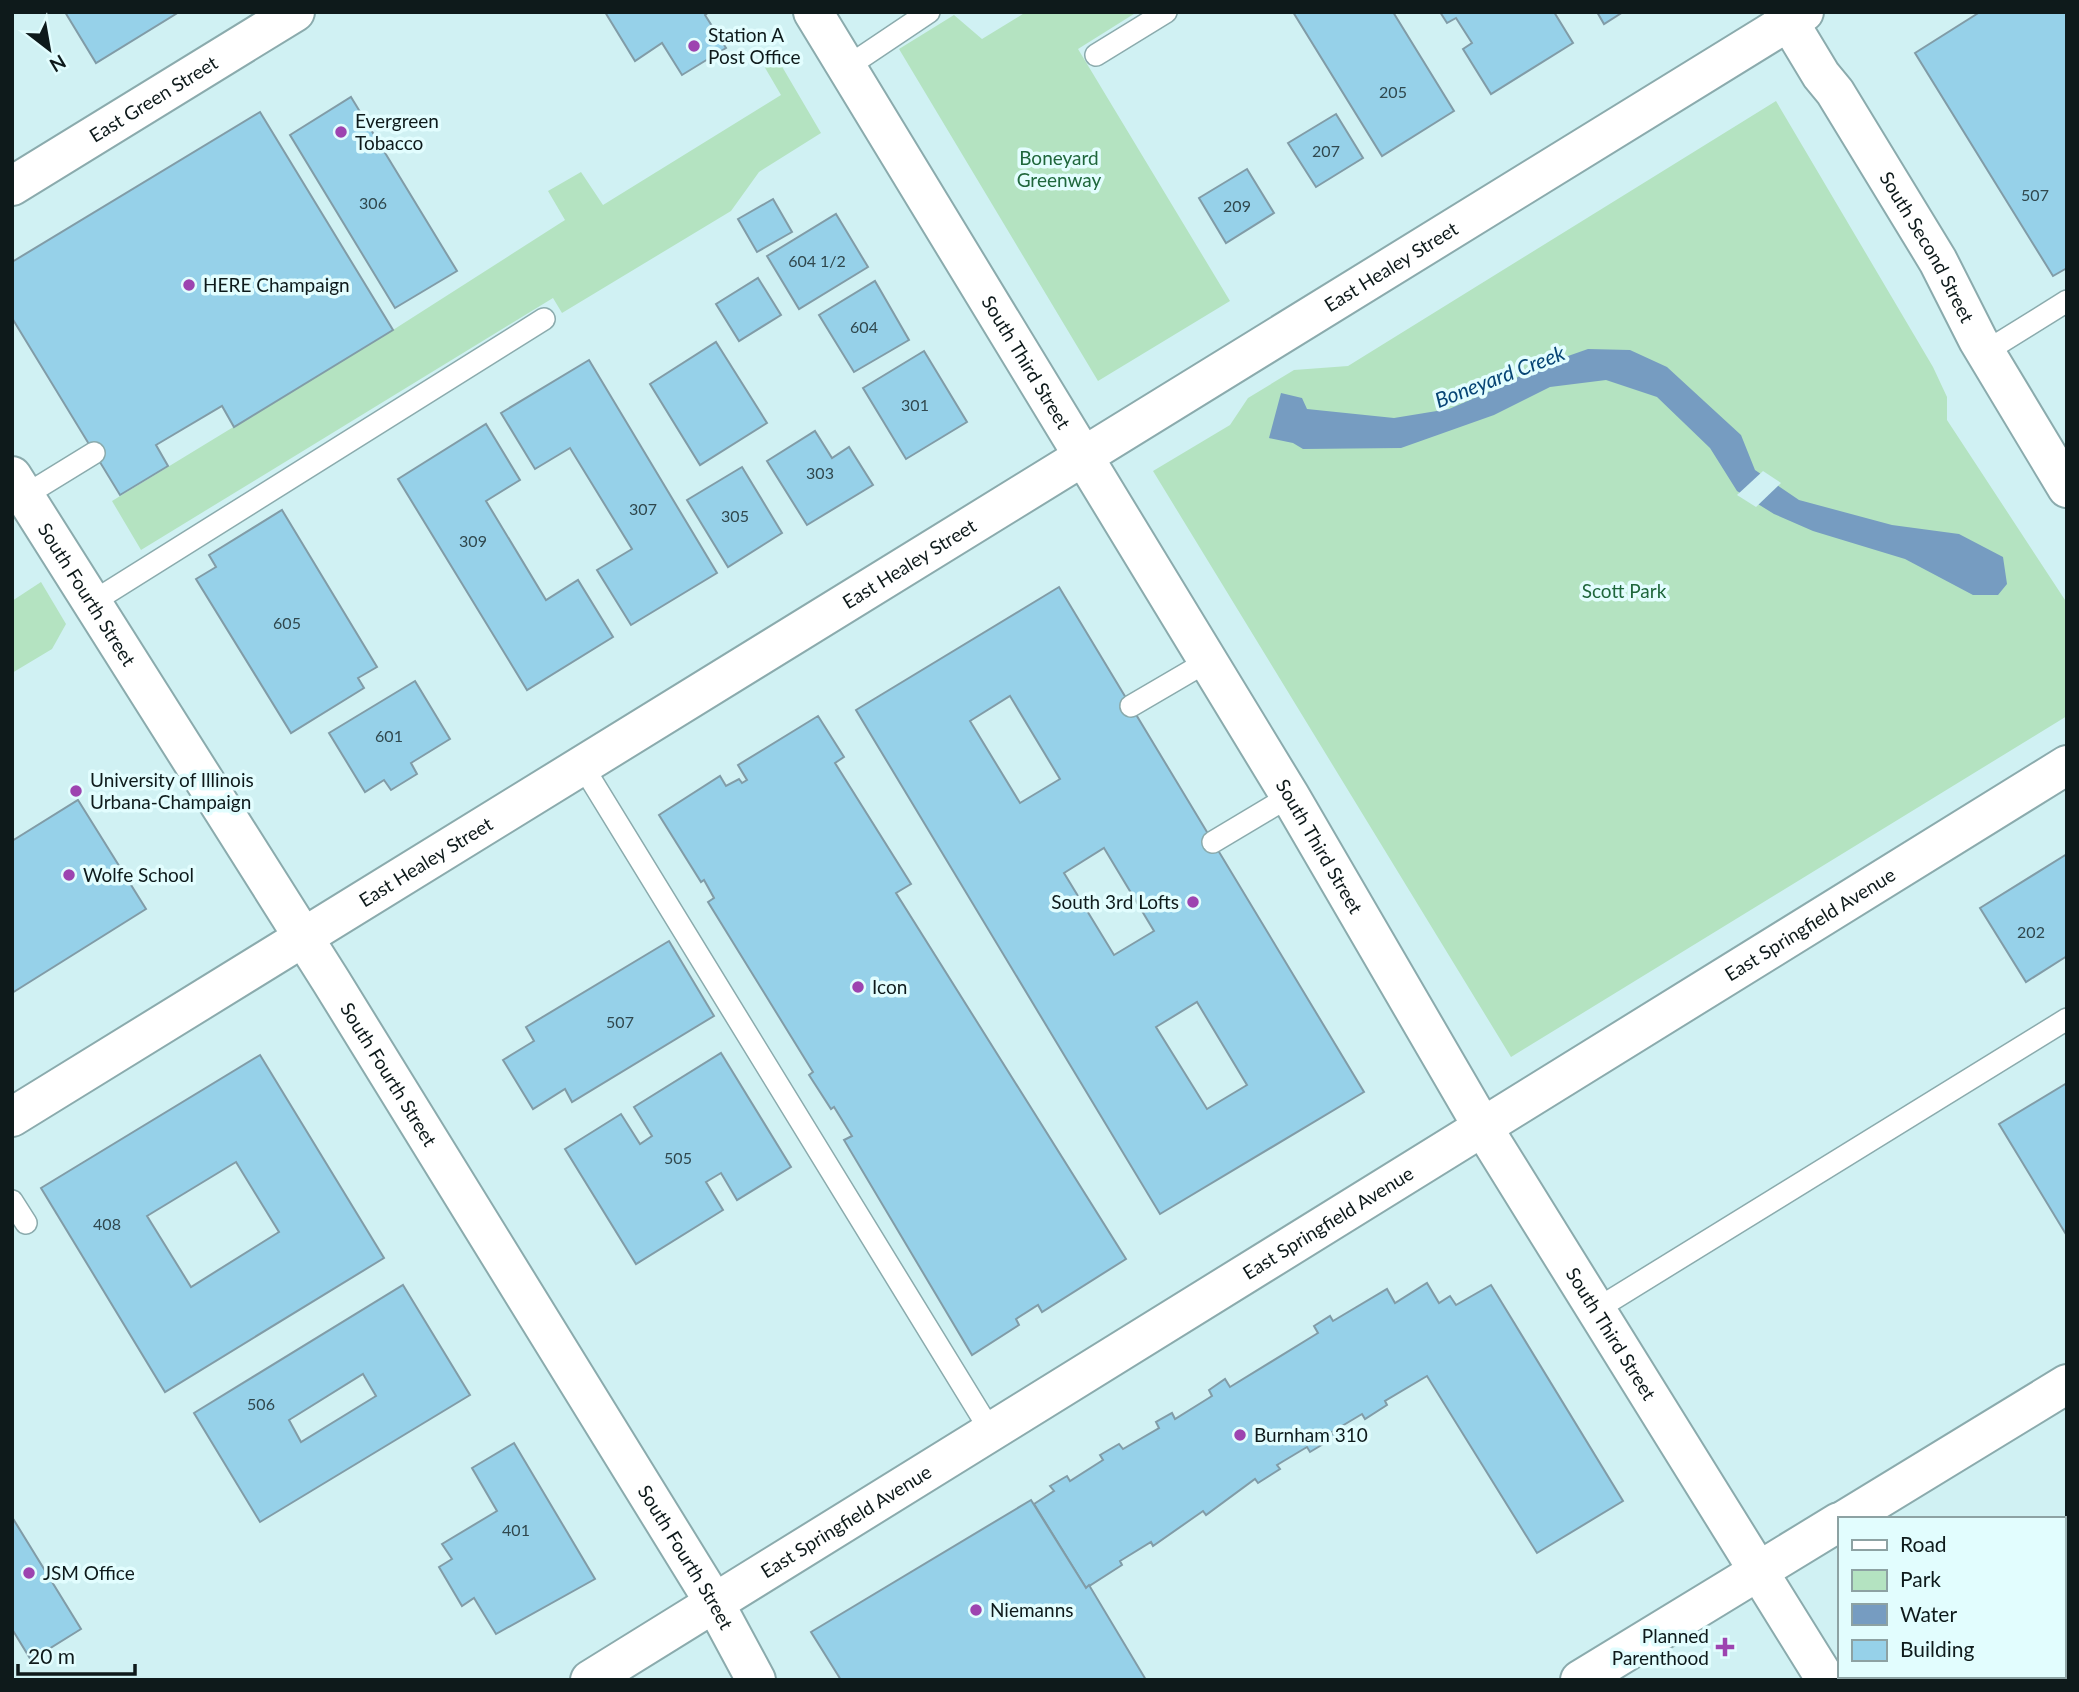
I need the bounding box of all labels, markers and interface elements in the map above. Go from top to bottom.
north arrow [14,14,84,84]
place label: Station A Post Office [708,23,801,68]
marker: Station A Post Office [686,38,702,54]
text: N [46,50,70,78]
street label: East Green Street [85,50,222,147]
house number: 205 [1379,82,1407,101]
place label: Evergreen Tobacco [355,109,439,154]
marker: Evergreen Tobacco [333,124,349,140]
house number: 207 [1312,141,1340,160]
park label: Boneyard Greenway [1017,146,1102,191]
street label: South Second Street [1875,167,1979,326]
house number: 507 [2021,185,2049,204]
house number: 306 [359,193,387,212]
house number: 209 [1223,196,1251,215]
street label: East Healey Street [1320,216,1462,316]
house number: 604 1/2 [788,251,846,270]
place label: HERE Champaign [203,273,350,296]
marker: HERE Champaign [181,277,197,293]
street label: South Third Street [977,291,1076,433]
house number: 604 [850,317,878,336]
water label: Boneyard Creek [1431,339,1569,412]
house number: 301 [901,395,929,414]
house number: 303 [806,463,834,482]
house number: 307 [629,499,657,518]
house number: 305 [721,506,749,525]
street label: East Healey Street [838,513,980,613]
street label: South Fourth Street [34,518,141,670]
house number: 309 [459,531,487,550]
park label: Scott Park [1582,579,1667,602]
house number: 605 [273,613,301,632]
house number: 601 [375,726,403,745]
place label: University of Illinois Urbana-Champaign [90,768,254,813]
street label: South Third Street [1271,775,1368,918]
marker: University of Illinois Urbana-Champaign [68,783,84,799]
street label: East Healey Street [354,812,497,911]
street label: East Springfield Avenue [1720,862,1899,985]
place label: Wolfe School [83,863,194,886]
marker: Wolfe School [61,867,77,883]
place label: South 3rd Lofts [1051,890,1179,913]
marker: South 3rd Lofts [1185,894,1201,910]
house number: 202 [2017,922,2045,941]
place label: Icon [872,975,907,998]
marker: Icon [850,979,866,995]
street label: South Fourth Street [336,998,442,1150]
house number: 507 [606,1012,634,1031]
house number: 505 [664,1148,692,1167]
street label: East Springfield Avenue [1238,1161,1417,1284]
house number: 408 [93,1214,121,1233]
street label: South Third Street [1562,1263,1661,1404]
house number: 506 [247,1394,275,1413]
place label: Burnham 310 [1254,1423,1368,1446]
marker: Burnham 310 [1232,1427,1248,1443]
street label: East Springfield Avenue [756,1460,935,1583]
street label: South Fourth Street [634,1481,739,1633]
legend [1838,1517,2065,1678]
house number: 401 [502,1520,530,1539]
text: Road [1900,1531,1947,1556]
place label: JSM Office [43,1561,135,1584]
marker: JSM Office [21,1565,37,1581]
text: Park [1900,1566,1941,1591]
place label: Niemanns [990,1598,1073,1621]
text: Water [1900,1601,1957,1626]
marker: Niemanns [968,1602,984,1618]
place label: Planned Parenthood [1612,1624,1709,1669]
scale bar [18,1632,135,1676]
text: Building [1900,1636,1975,1661]
marker: Planned Parenthood [1715,1637,1735,1657]
text: 20 m [28,1643,75,1668]

